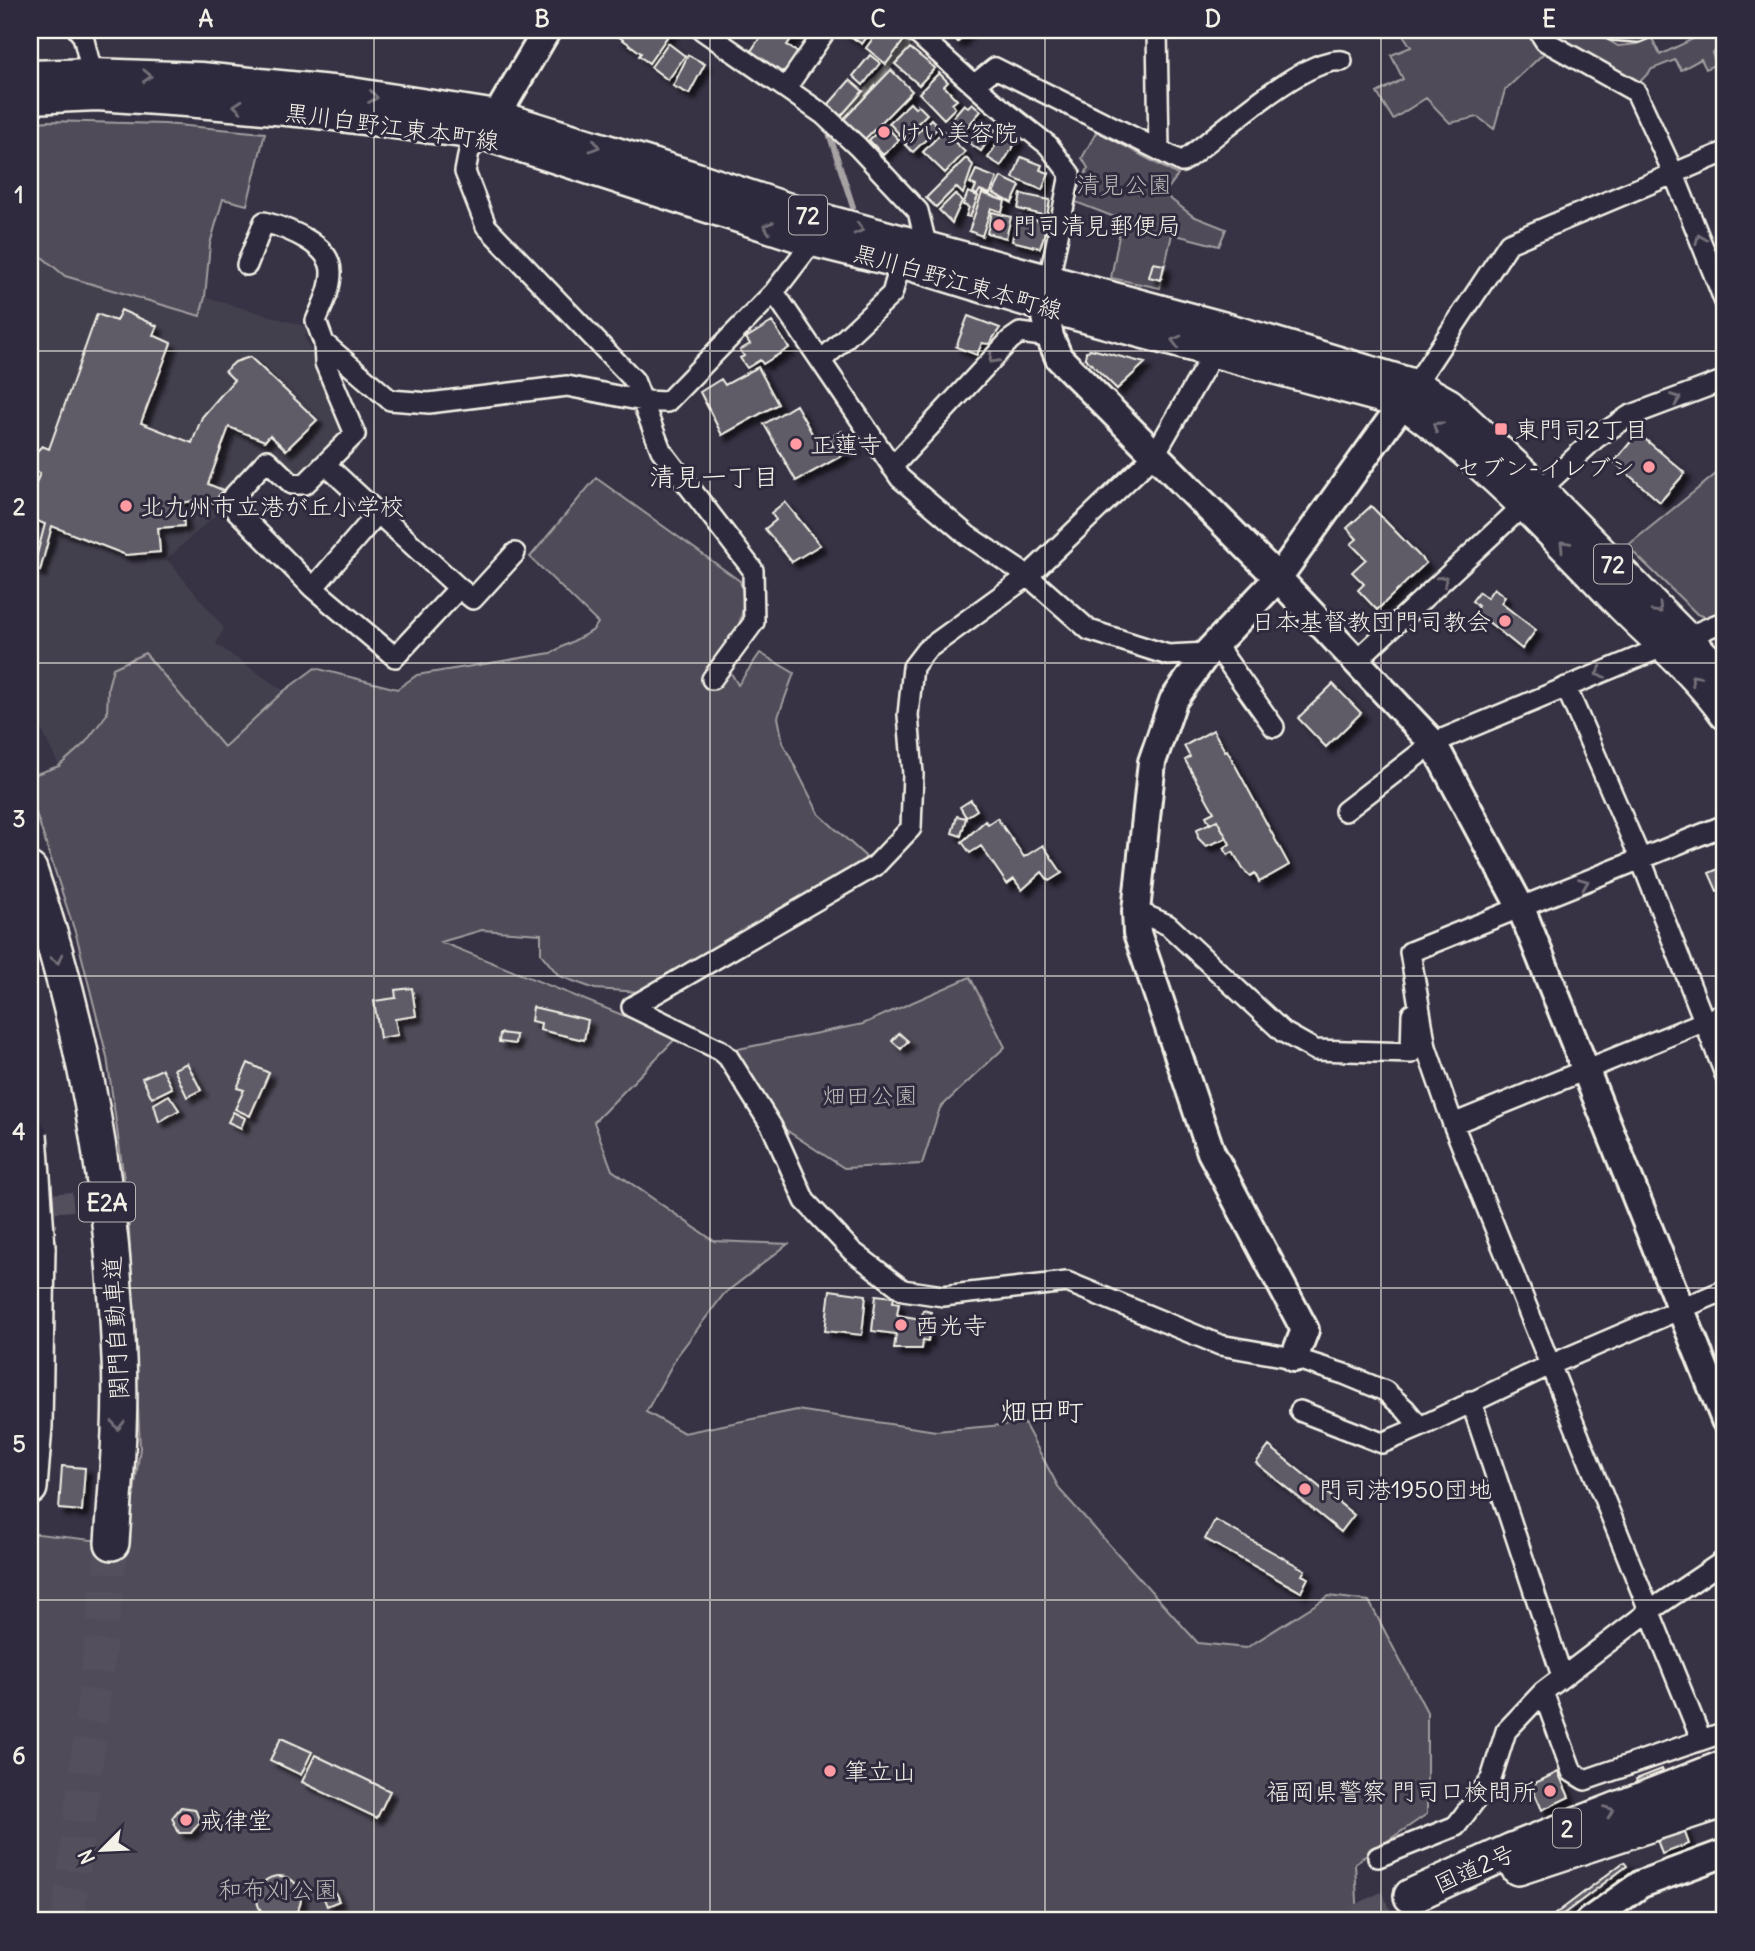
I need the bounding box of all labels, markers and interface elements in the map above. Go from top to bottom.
text: A [199,4,214,33]
text: B [534,4,550,33]
text: C [870,4,886,33]
text: D [1205,4,1221,33]
text: E [1542,4,1556,33]
one-way arrow [142,69,153,84]
one-way arrow [367,89,379,104]
street label: 黒川白野江東本町線 [283,96,501,156]
one-way arrow [233,98,244,113]
place label: けい美容院 [898,117,1018,147]
marker: けい美容院 [876,124,892,140]
one-way arrow [589,138,601,153]
park label: 清見公園 [1076,169,1172,199]
text: 1 [14,180,24,209]
road number: 72 [789,196,827,234]
place label: 門司清見郵便局 [1013,210,1181,240]
marker: 門司清見郵便局 [991,217,1007,233]
one-way arrow [762,220,774,235]
one-way arrow [852,221,864,236]
one-way arrow [1694,233,1708,245]
street label: 黒川白野江東本町線 [850,237,1066,325]
one-way arrow [1170,335,1182,349]
one-way arrow [988,351,1001,364]
one-way arrow [1670,393,1682,407]
place label: 東門司2丁目 [1515,414,1648,444]
one-way arrow [1431,421,1444,434]
marker: 東門司2丁目 [1493,421,1509,437]
place label: 正蓮寺 [810,429,882,459]
marker: 正蓮寺 [788,436,804,452]
place label: セブン-イレブン [1457,452,1635,482]
marker: セブン-イレブン [1641,459,1657,475]
district label: 清見一丁目 [649,460,779,493]
place label: 北九州市立港が丘小学校 [140,491,404,521]
text: 2 [13,492,26,521]
marker: 北九州市立港が丘小学校 [118,498,134,514]
one-way arrow [1559,541,1572,554]
road number: 72 [1594,544,1632,584]
one-way arrow [1435,576,1448,589]
one-way arrow [1649,601,1662,614]
place label: 日本基督教団門司教会 [1251,606,1491,636]
marker: 日本基督教団門司教会 [1497,613,1513,629]
one-way arrow [1595,665,1607,679]
one-way arrow [1691,674,1704,687]
text: 3 [12,804,26,833]
one-way arrow [1578,877,1590,891]
one-way arrow [49,952,64,964]
park label: 畑田公園 [822,1080,918,1110]
text: 4 [12,1117,26,1146]
road number: E2A [79,1182,135,1222]
street label: 関門自動車道 [96,1255,134,1401]
place label: 西光寺 [915,1310,987,1340]
marker: 西光寺 [893,1317,909,1333]
district label: 畑田町 [1000,1393,1084,1429]
one-way arrow [111,1420,126,1431]
text: 5 [12,1429,26,1458]
place label: 門司港1950団地 [1319,1474,1492,1504]
marker: 門司港1950団地 [1297,1481,1313,1497]
text: 6 [12,1741,26,1770]
place label: 筆立山 [844,1756,916,1786]
marker: 筆立山 [822,1763,838,1779]
place label: 福岡県警察 門司口検問所 [1266,1776,1536,1806]
marker: 福岡県警察 門司口検問所 [1542,1783,1558,1799]
place label: 戒律堂 [200,1805,272,1835]
one-way arrow [1602,1805,1614,1819]
road number: 2 [1553,1809,1581,1848]
marker: 戒律堂 [178,1812,194,1828]
north arrow [66,1814,136,1884]
street label: 国道2号 [1429,1837,1519,1899]
text: N [73,1846,100,1868]
park label: 和布刈公園 [218,1874,338,1904]

